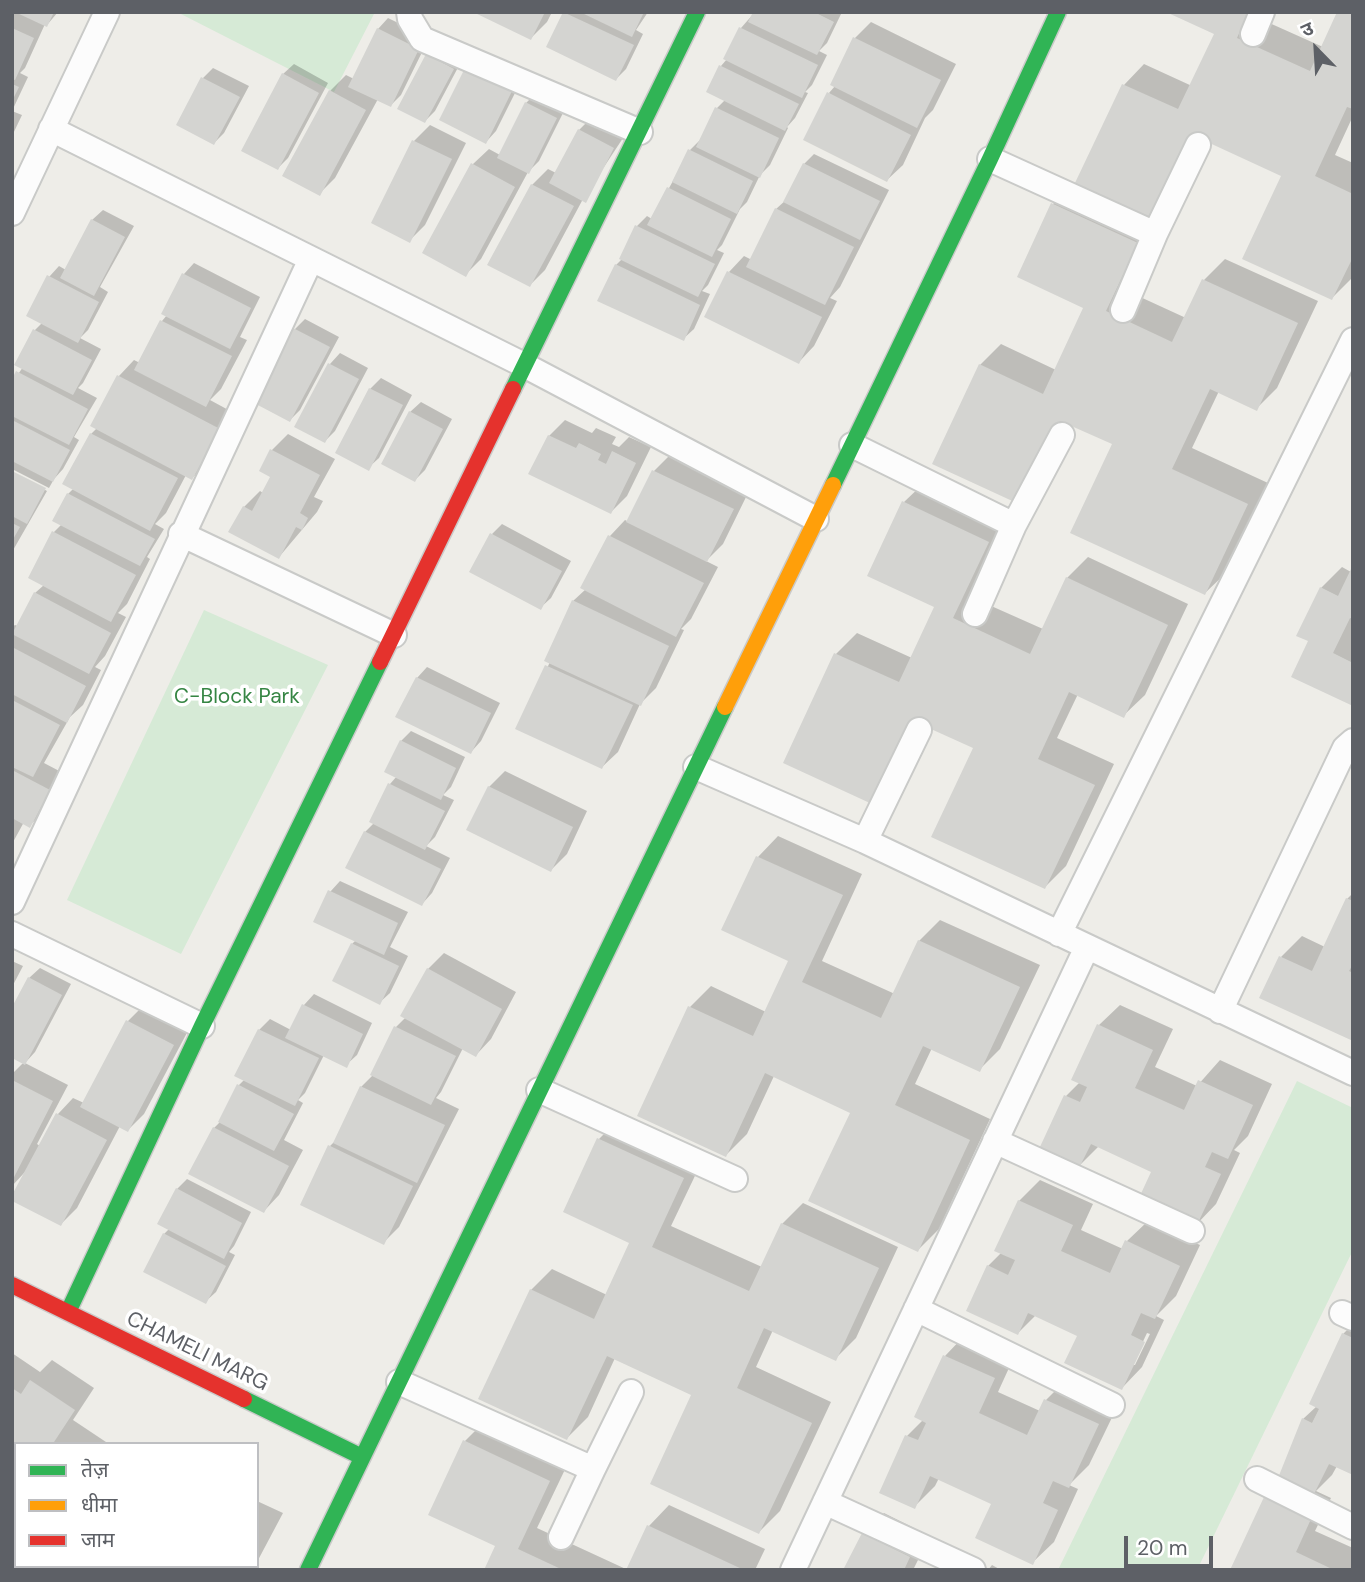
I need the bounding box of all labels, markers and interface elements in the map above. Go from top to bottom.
north arrow [1281,14,1351,84]
text: उ [1297,16,1317,43]
park label: C-Block Park [174,684,300,710]
street label: CHAMELI MARG [122,1307,272,1397]
legend [14,1442,259,1568]
text: तेज़ [81,1456,109,1484]
text: धीमा [81,1491,117,1519]
scale bar [1127,1522,1216,1566]
text: जाम [81,1526,115,1554]
text: 20 m [1137,1534,1188,1562]

